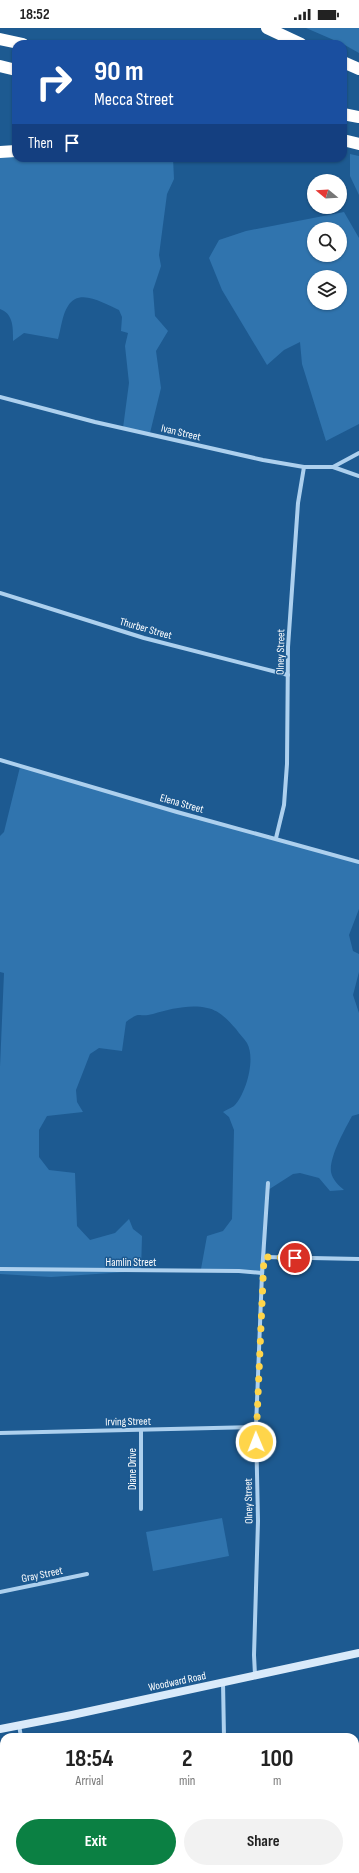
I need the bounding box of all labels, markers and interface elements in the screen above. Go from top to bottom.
text: 18:52 [20,5,49,24]
text: 90 m [94,55,144,88]
icon: right [28,56,80,108]
text: Mecca Street [94,89,174,110]
icon: arrive [61,132,83,154]
text: Then [28,134,53,153]
north arrow [307,174,347,214]
map controls [307,174,347,310]
button: search [307,222,347,262]
button: layers [307,270,347,310]
street label: Ivan Street [160,422,203,443]
street label: Thurber Street [118,615,174,642]
street label: Olney Street [274,628,287,675]
street label: Elena Street [158,791,206,816]
pin [278,1241,312,1275]
icon: arrive [284,1247,306,1269]
street label: Hamlin Street [106,1256,157,1269]
street label: Irving Street [105,1415,152,1428]
position arrow [235,1421,277,1463]
street label: Diane Drive [126,1448,139,1490]
street label: Olney Street [242,1477,255,1524]
street label: Gray Street [20,1564,65,1585]
street label: Woodward Road [147,1669,208,1694]
text: 18:54 [66,1744,113,1773]
text: 2 [182,1744,193,1773]
text: 100 [261,1744,293,1773]
text: Arrival [76,1773,104,1789]
text: min [179,1773,195,1789]
text: m [273,1773,281,1789]
button: Exit [16,1819,176,1865]
button: Share [184,1819,343,1865]

